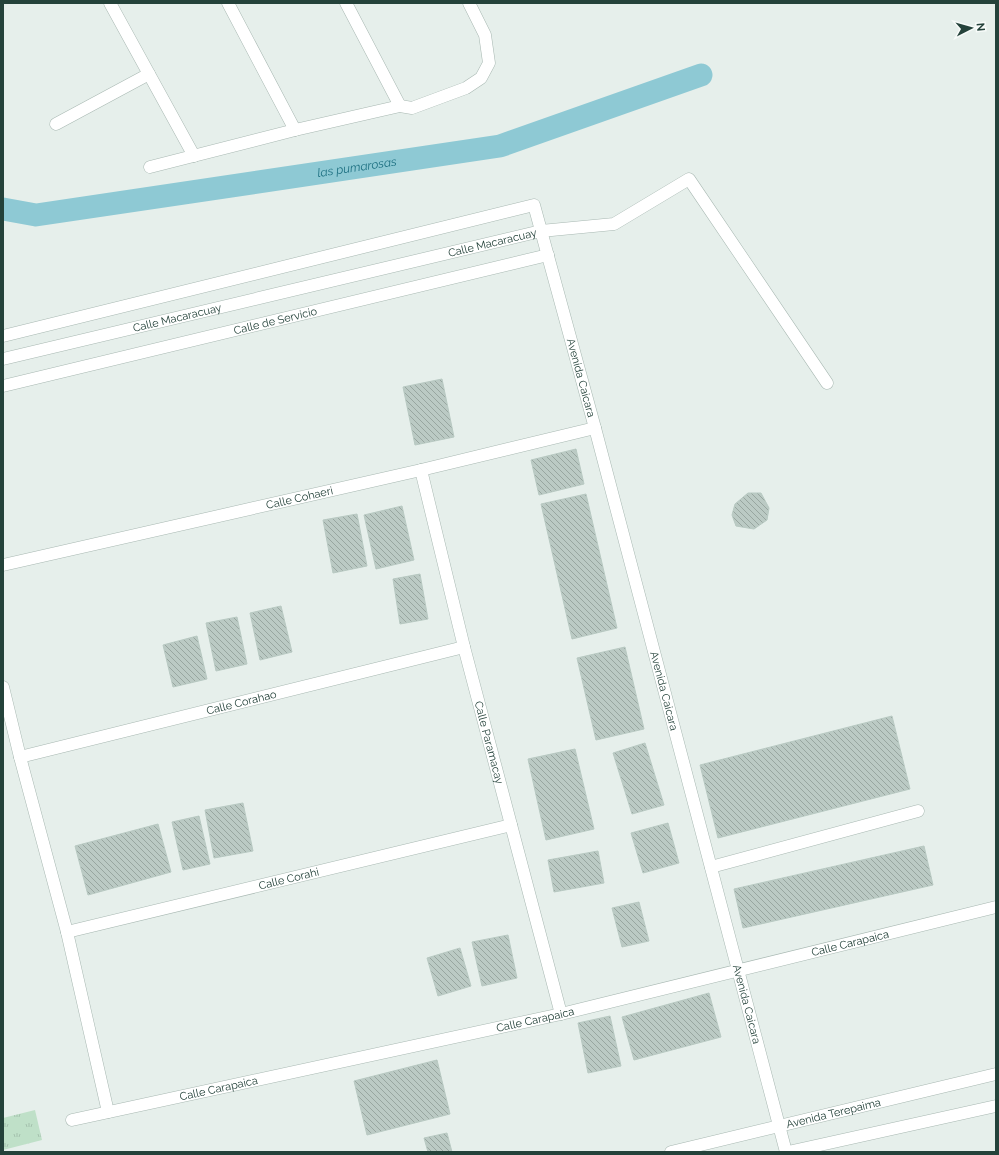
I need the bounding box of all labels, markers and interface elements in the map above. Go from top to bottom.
north arrow [951,8,991,48]
text: N [974,22,987,32]
water label: las pumarosas [316,154,398,180]
street label: Calle Macaracuay [447,226,538,260]
street label: Calle Macaracuay [132,301,223,335]
street label: Calle de Servicio [232,305,319,337]
street label: Avenida Caicara [564,337,598,419]
street label: Calle Cohaeri [265,484,334,512]
street label: Avenida Caicara [647,650,681,732]
street label: Calle Corahao [205,688,278,718]
street label: Calle Paramacay [472,700,506,786]
street label: Calle Corahi [257,866,320,893]
street label: Calle Carapaica [810,928,890,959]
street label: Avenida Caicara [730,963,763,1045]
street label: Calle Carapaica [495,1005,576,1035]
street label: Calle Carapaica [178,1074,259,1103]
street label: Avenida Terepaima [785,1096,882,1131]

